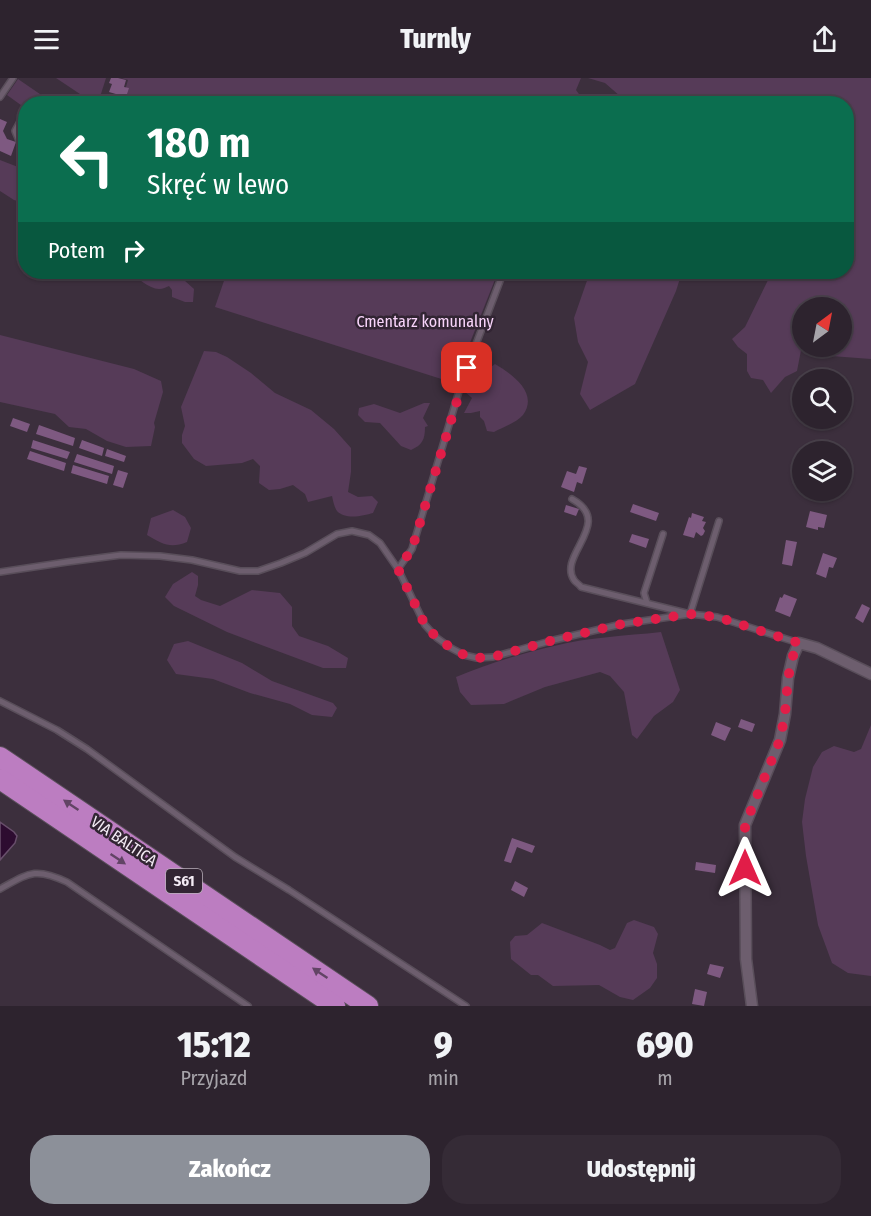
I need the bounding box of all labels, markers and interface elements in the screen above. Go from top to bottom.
icon: menu [30,23,63,56]
text: Turnly [400,23,471,55]
icon: share [808,23,841,56]
text: 180 m [147,118,251,168]
icon: left [48,120,126,198]
text: Skręć w lewo [147,169,289,201]
icon: right [117,234,150,267]
text: Potem [48,237,105,264]
north arrow [792,297,852,357]
map controls [792,297,852,501]
park label: Cmentarz komunalny [356,312,494,331]
pin [441,342,492,393]
icon: arrive [450,351,483,384]
button: search [792,369,852,429]
button: layers [792,441,852,501]
one-way arrow [63,800,79,811]
street label: VIA BALTICA [87,812,161,870]
position arrow [713,836,777,900]
one-way arrow [110,853,126,864]
road number: S61 [166,869,202,893]
one-way arrow [312,967,328,979]
text: 15:12 [177,1023,251,1067]
text: 9 [434,1023,453,1067]
text: 690 [636,1023,694,1067]
text: Przyjazd [180,1066,247,1090]
text: min [428,1066,459,1090]
text: m [657,1066,673,1090]
button: Zakończ [30,1135,430,1204]
button: Udostępnij [442,1135,841,1204]

